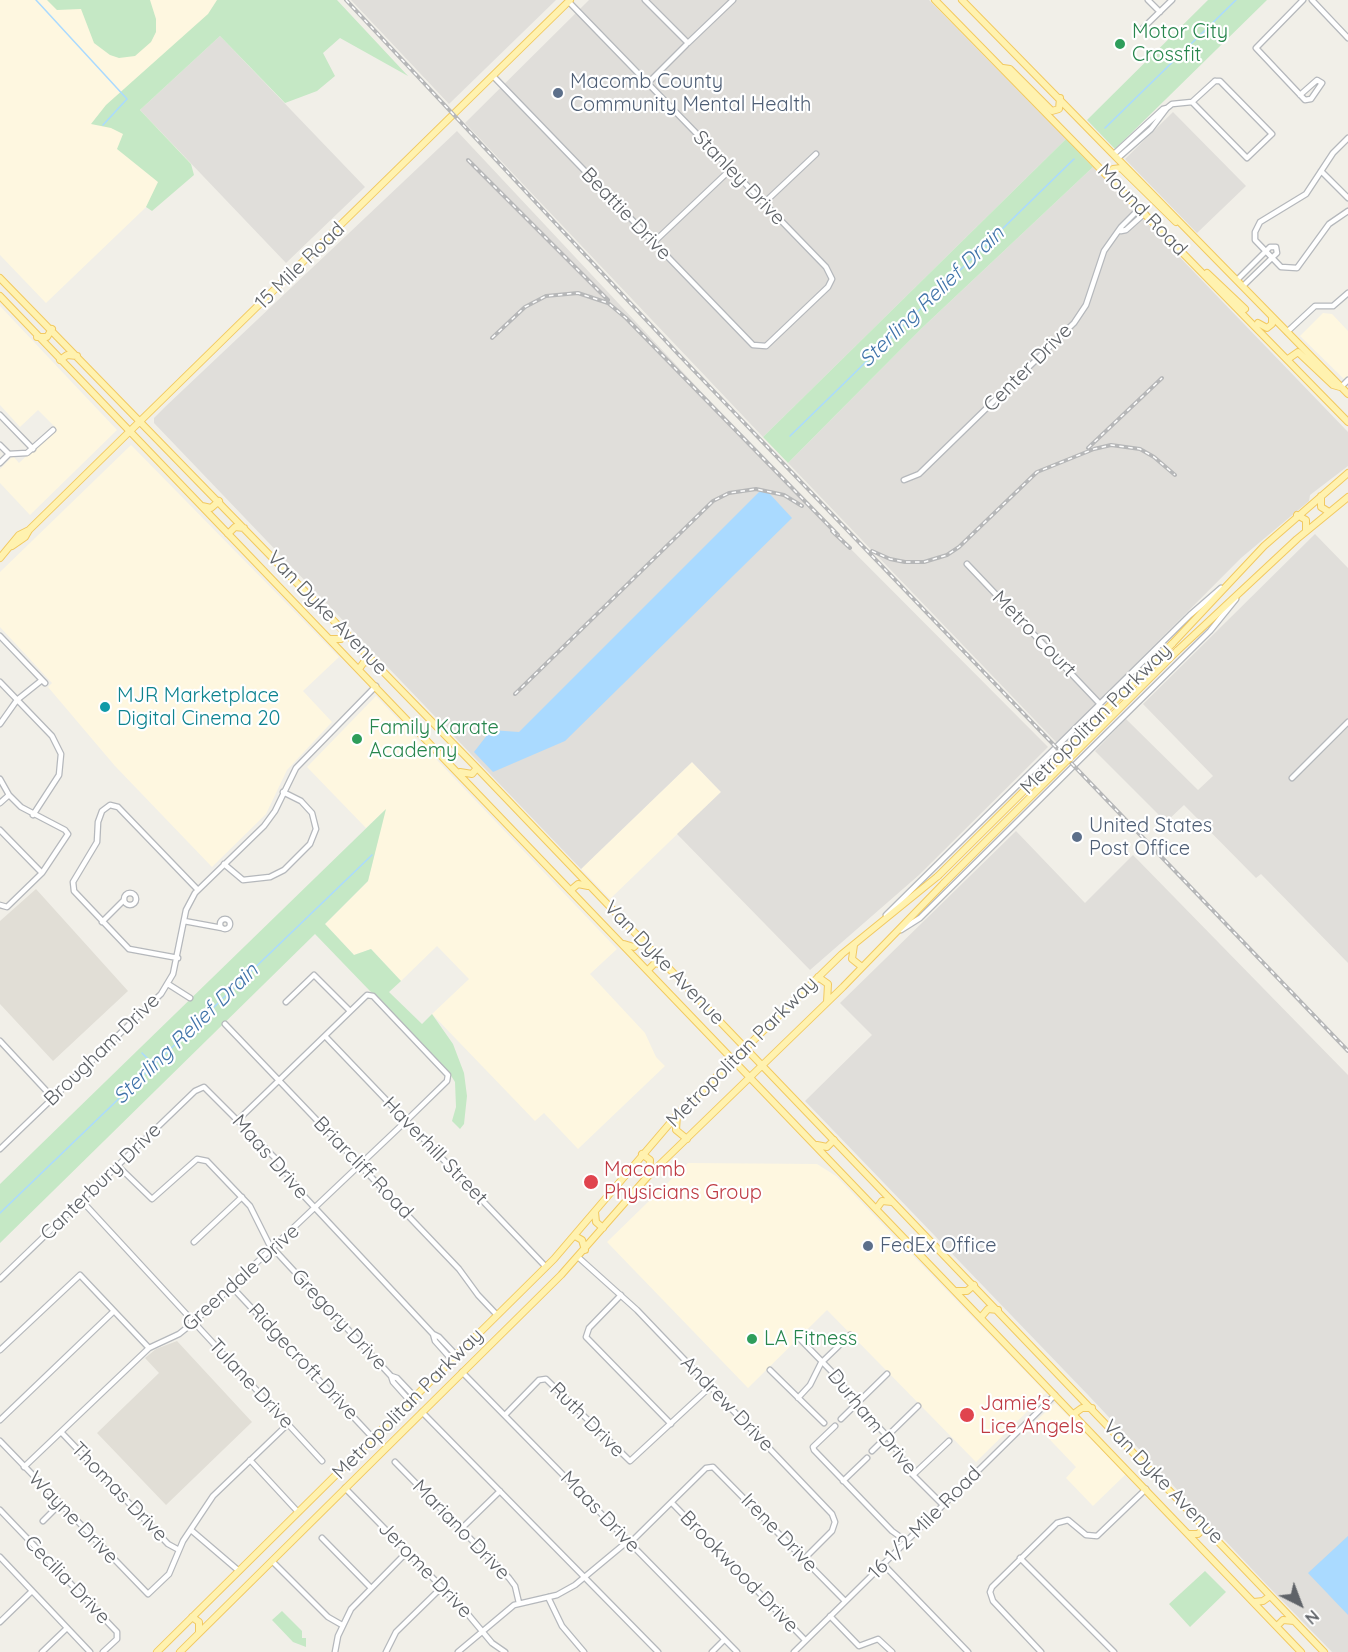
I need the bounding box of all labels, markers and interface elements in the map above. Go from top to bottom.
place label: Motor City Crossfit [1132,20,1228,67]
marker: Motor City Crossfit [1113,37,1127,51]
place label: Macomb County Community Mental Health [570,70,811,117]
marker: Macomb County Community Mental Health [551,86,565,100]
street label: Stanley Drive [688,126,790,230]
street label: Mound Road [1092,159,1192,261]
street label: Beattie Drive [576,163,676,265]
street label: 15 Mile Road [250,217,350,315]
water label: Sterling Relief Drain [854,221,1010,373]
street label: Center Drive [979,319,1077,417]
street label: Van Dyke Avenue [262,546,392,680]
street label: Metro Court [987,586,1081,682]
street label: Metropolitan Parkway [1015,638,1177,800]
place label: MJR Marketplace Digital Cinema 20 [117,684,280,731]
marker: MJR Marketplace Digital Cinema 20 [98,700,112,714]
place label: Family Karate Academy [369,716,499,763]
marker: Family Karate Academy [350,732,364,746]
place label: United States Post Office [1089,814,1212,861]
marker: United States Post Office [1070,830,1084,844]
street label: Van Dyke Avenue [599,896,729,1030]
water label: Sterling Relief Drain [108,958,264,1110]
street label: Metropolitan Parkway [661,971,823,1133]
street label: Brougham Drive [39,989,165,1111]
street label: Haverhill Street [377,1092,493,1210]
street label: Maas Drive [227,1110,313,1204]
street label: Briarcliff Road [308,1112,418,1224]
street label: Canterbury Drive [36,1118,166,1246]
place label: Macomb Physicians Group [604,1158,762,1205]
marker: Macomb Physicians Group [582,1173,600,1191]
street label: Greendale Drive [178,1219,304,1337]
place label: FedEx Office [880,1234,997,1258]
marker: FedEx Office [861,1239,875,1253]
street label: Gregory Drive [286,1265,392,1375]
street label: Ridgecroft Drive [243,1299,363,1425]
street label: Metropolitan Parkway [327,1323,489,1485]
place label: LA Fitness [764,1327,857,1351]
marker: LA Fitness [745,1332,759,1346]
street label: Tulane Drive [203,1334,299,1434]
street label: Andrew Drive [675,1351,779,1457]
street label: Durham Drive [822,1364,922,1480]
street label: Ruth Drive [544,1377,630,1463]
place label: Jamie's Lice Angels [980,1392,1084,1439]
marker: Jamie's Lice Angels [958,1406,976,1424]
street label: Van Dyke Avenue [1098,1415,1228,1549]
street label: Thomas Drive [66,1437,172,1547]
street label: 16 1/2 Mile Road [864,1462,986,1584]
street label: Maas Drive [555,1466,645,1558]
street label: Wayne Drive [23,1467,123,1569]
street label: Mariano Drive [407,1475,515,1585]
street label: Irene Drive [736,1489,822,1577]
street label: Brookwood Drive [675,1506,803,1638]
street label: Jerome Drive [373,1517,477,1623]
street label: Cecilia Drive [19,1531,115,1629]
north arrow [1270,1574,1330,1634]
text: N [1301,1606,1323,1629]

